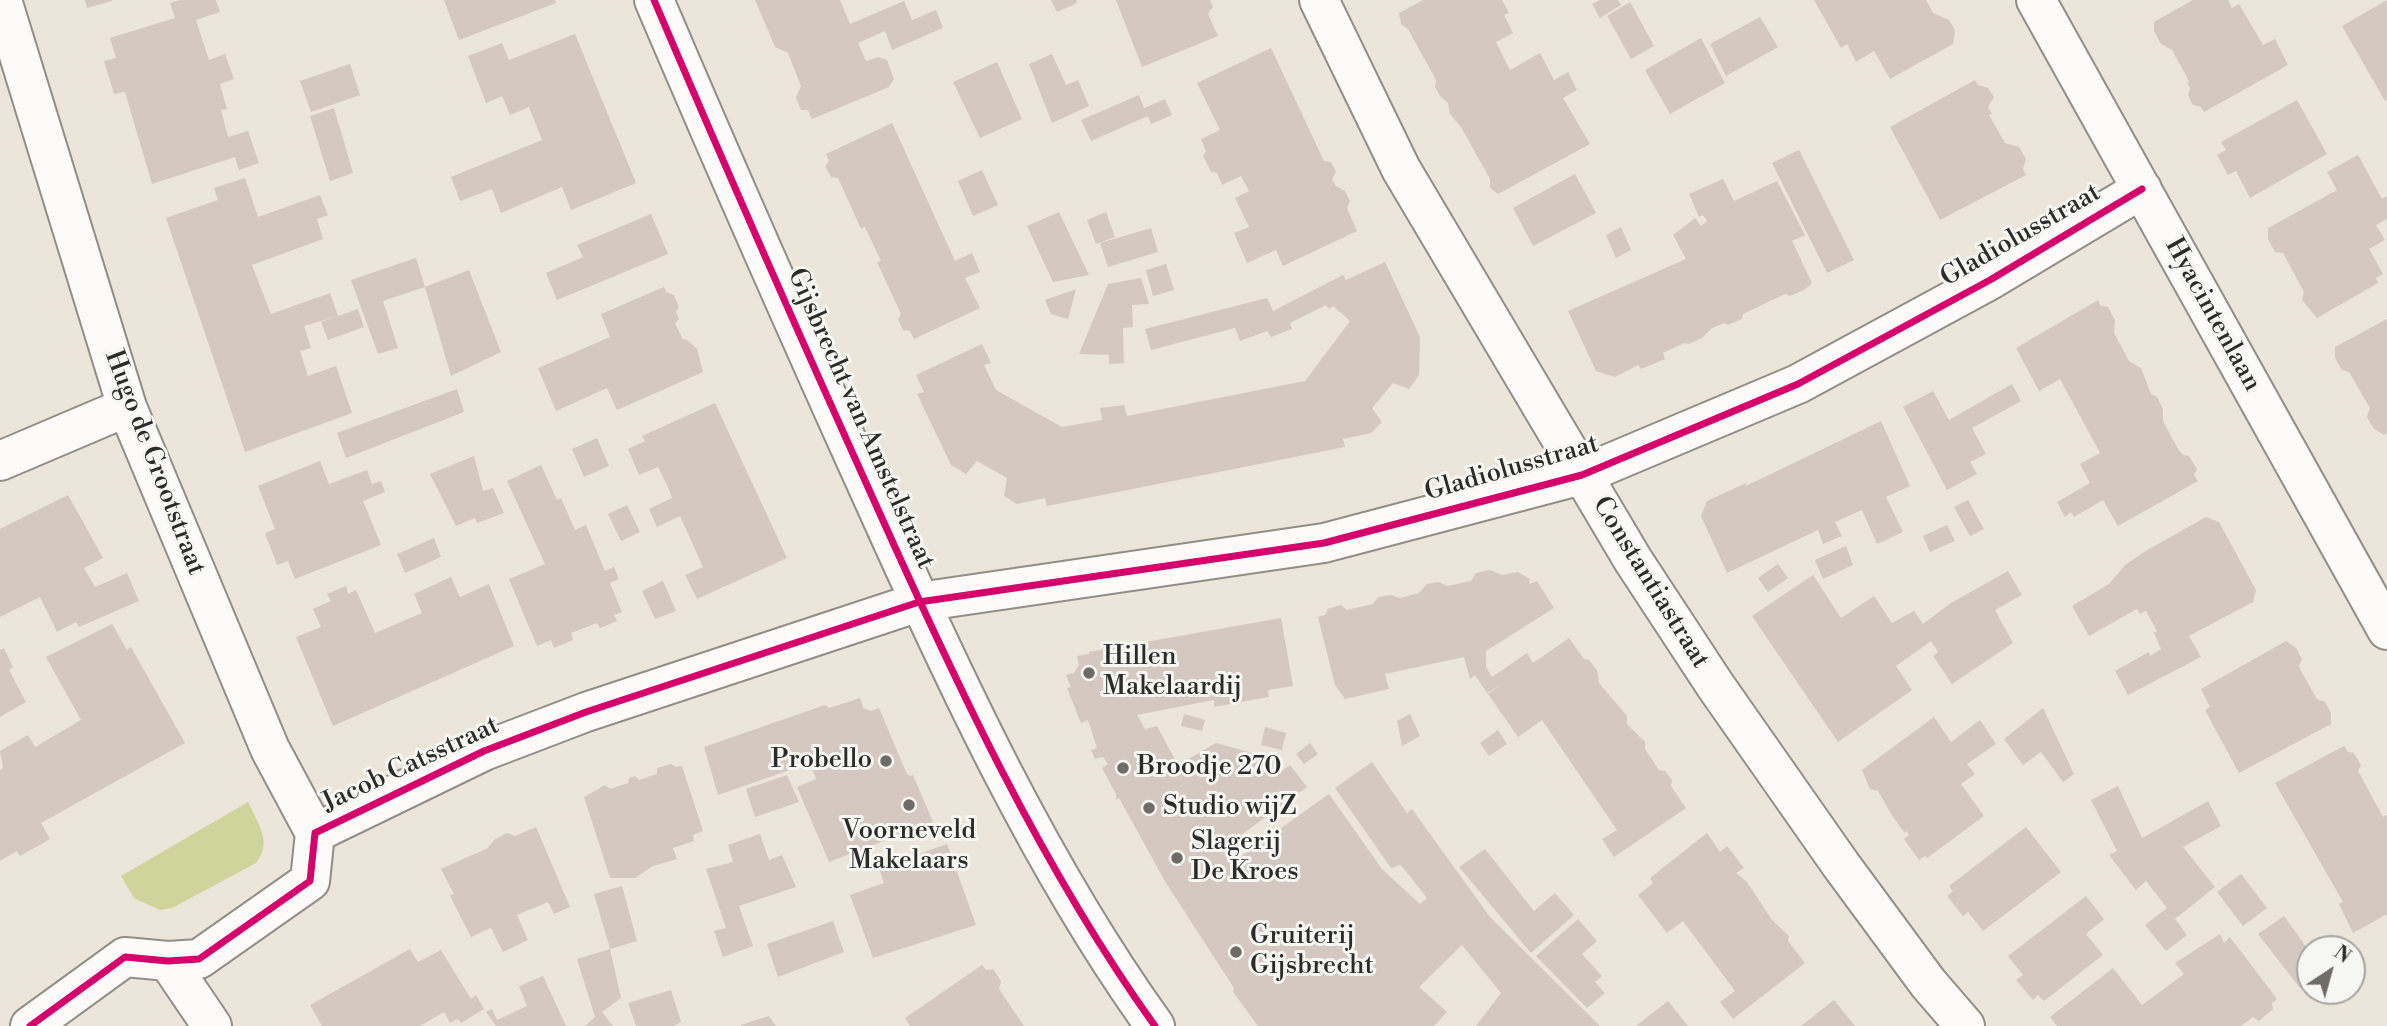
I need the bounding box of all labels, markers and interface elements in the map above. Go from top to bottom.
street label: Gladiolusstraat [1936,178,2106,294]
street label: Hyacintenlaan [2157,233,2267,397]
street label: Gijsbrecht van Amstelstraat [780,264,940,574]
street label: Hugo de Grootstraat [97,346,211,580]
street label: Gladiolusstraat [1422,429,1602,509]
street label: Constantiastraat [1585,492,1715,674]
place label: Hillen Makelaardij [1103,642,1242,704]
marker: Hillen Makelaardij [1081,665,1097,681]
street label: Jacob Catsstraat [318,710,504,820]
place label: Probello [771,745,872,777]
place label: Broodje 270 [1137,752,1282,784]
marker: Probello [878,753,894,769]
marker: Broodje 270 [1115,760,1131,776]
place label: Studio wijZ [1163,792,1297,824]
marker: Voorneveld Makelaars [901,797,917,813]
marker: Studio wijZ [1141,800,1157,816]
place label: Voorneveld Makelaars [842,816,976,878]
place label: Slagerij De Kroes [1191,827,1299,888]
marker: Slagerij De Kroes [1169,850,1185,866]
place label: Gruiterij Gijsbrecht [1250,921,1374,982]
north arrow [2296,935,2366,1005]
text: N [2329,941,2355,969]
marker: Gruiterij Gijsbrecht [1228,944,1244,960]

